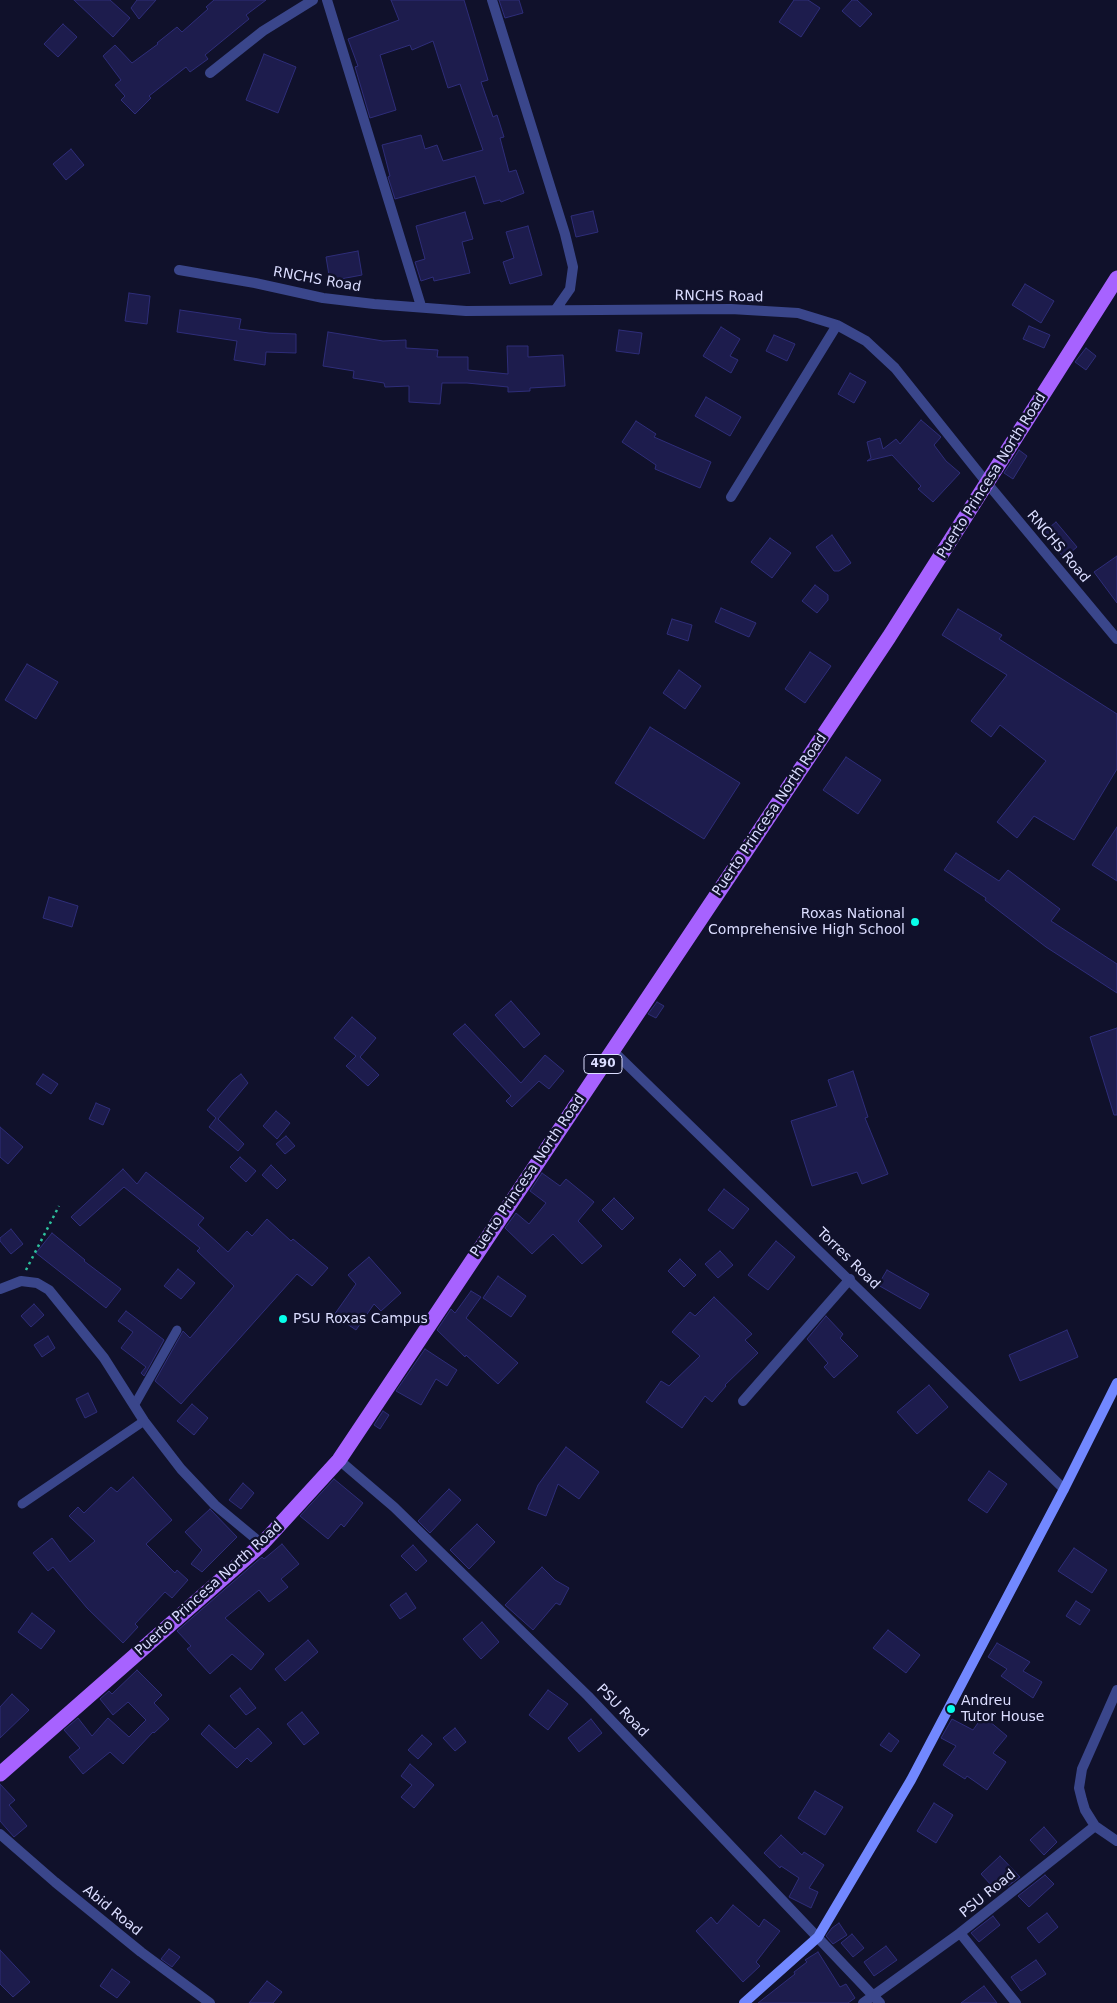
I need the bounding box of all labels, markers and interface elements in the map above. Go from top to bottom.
street label: RNCHS Road [272,264,362,296]
street label: RNCHS Road [674,288,764,306]
street label: Puerto Princesa North Road [934,390,1050,562]
street label: RNCHS Road [1023,508,1093,586]
street label: Puerto Princesa North Road [709,731,831,899]
place label: Roxas National Comprehensive High School [708,906,905,939]
marker: Roxas National Comprehensive High School [909,916,921,928]
road number: 490 [584,1054,622,1074]
street label: Puerto Princesa North Road [467,1092,589,1260]
street label: Torres Road [813,1225,883,1293]
place label: PSU Roxas Campus [293,1311,428,1327]
marker: PSU Roxas Campus [277,1313,289,1325]
street label: Puerto Princesa North Road [132,1519,286,1659]
street label: PSU Road [593,1681,651,1741]
place label: Andreu Tutor House [961,1693,1044,1725]
marker: Andreu Tutor House [945,1703,957,1715]
street label: PSU Road [957,1866,1019,1922]
street label: Abid Road [79,1882,145,1940]

